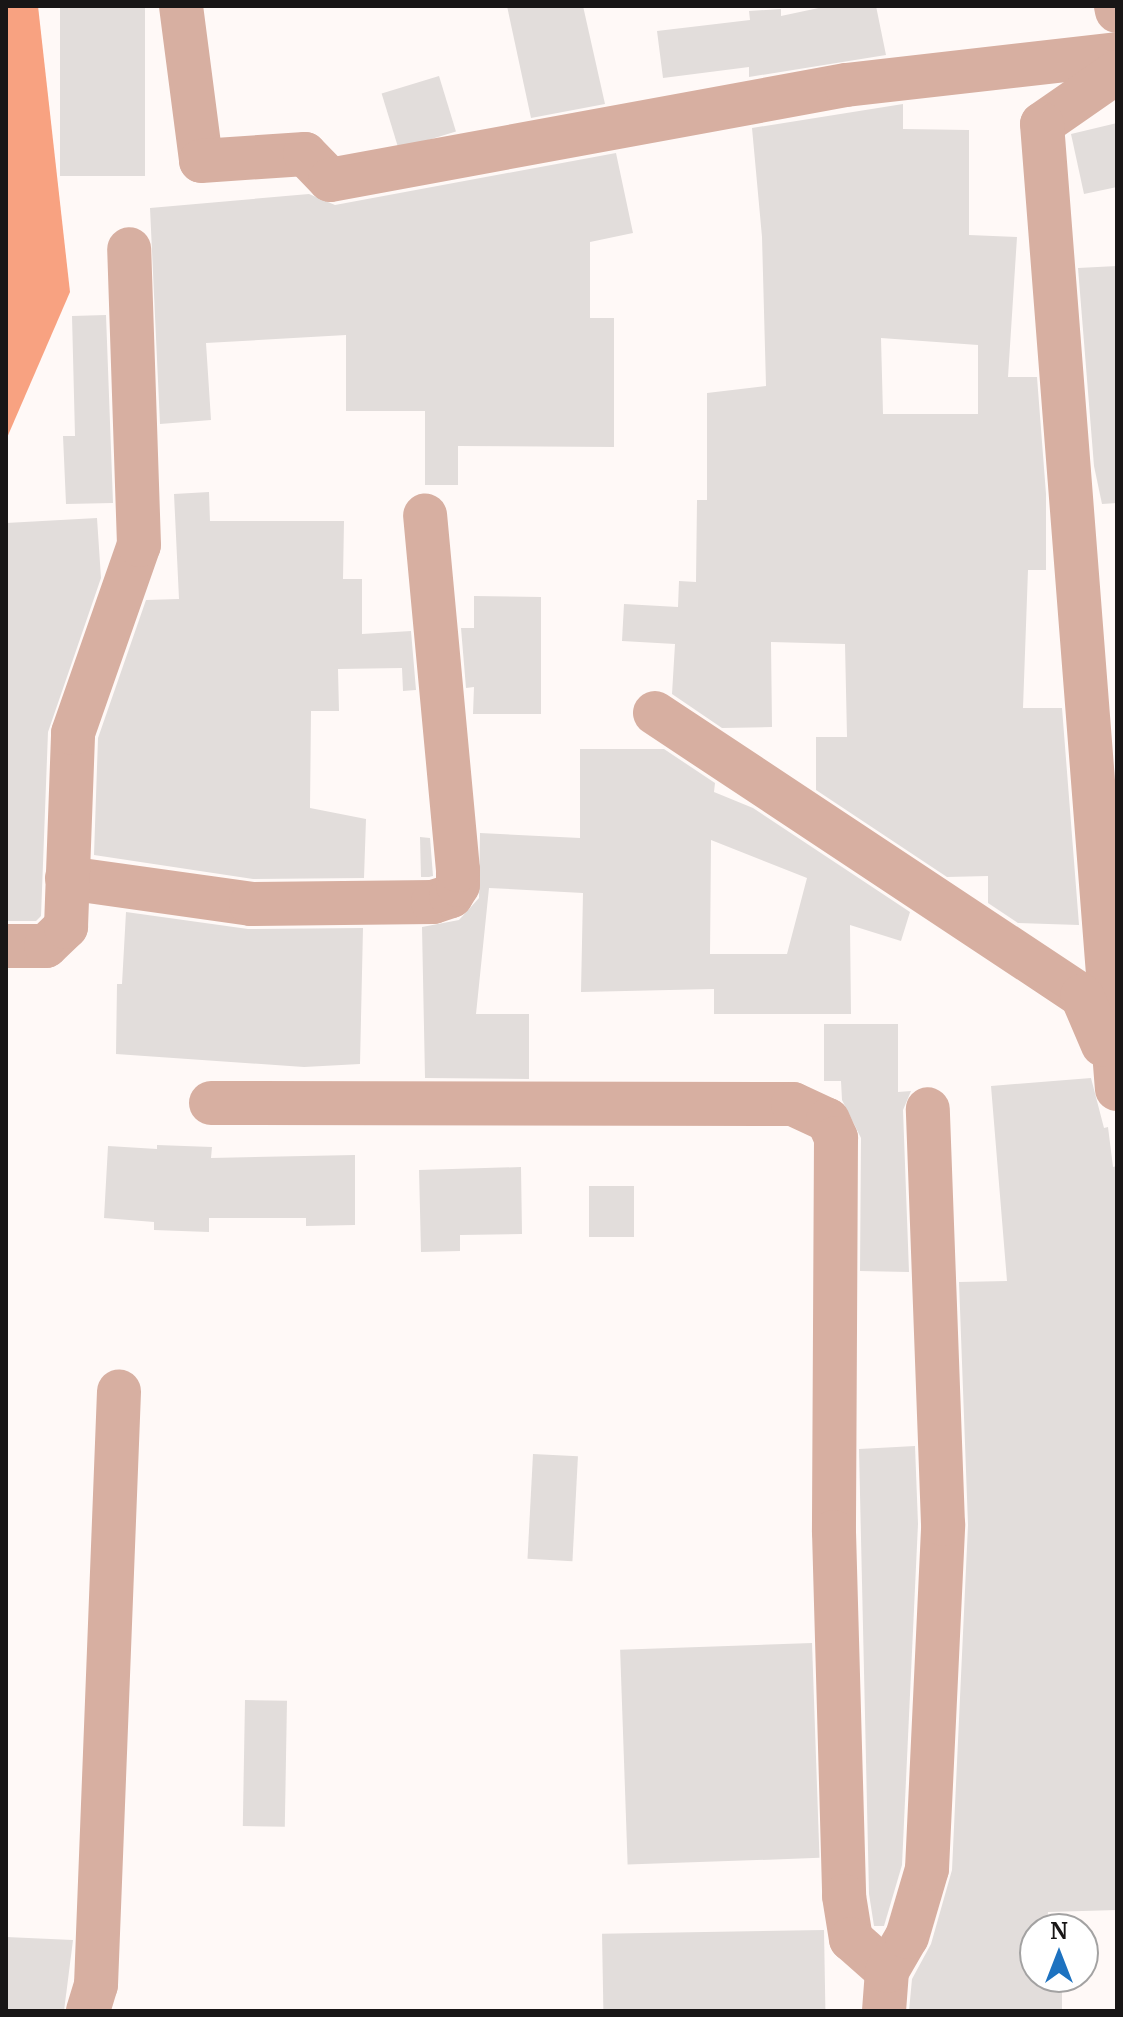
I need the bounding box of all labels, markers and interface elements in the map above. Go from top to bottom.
north arrow [1019,1913,1099,1993]
text: N [1050,1917,1068,1945]

